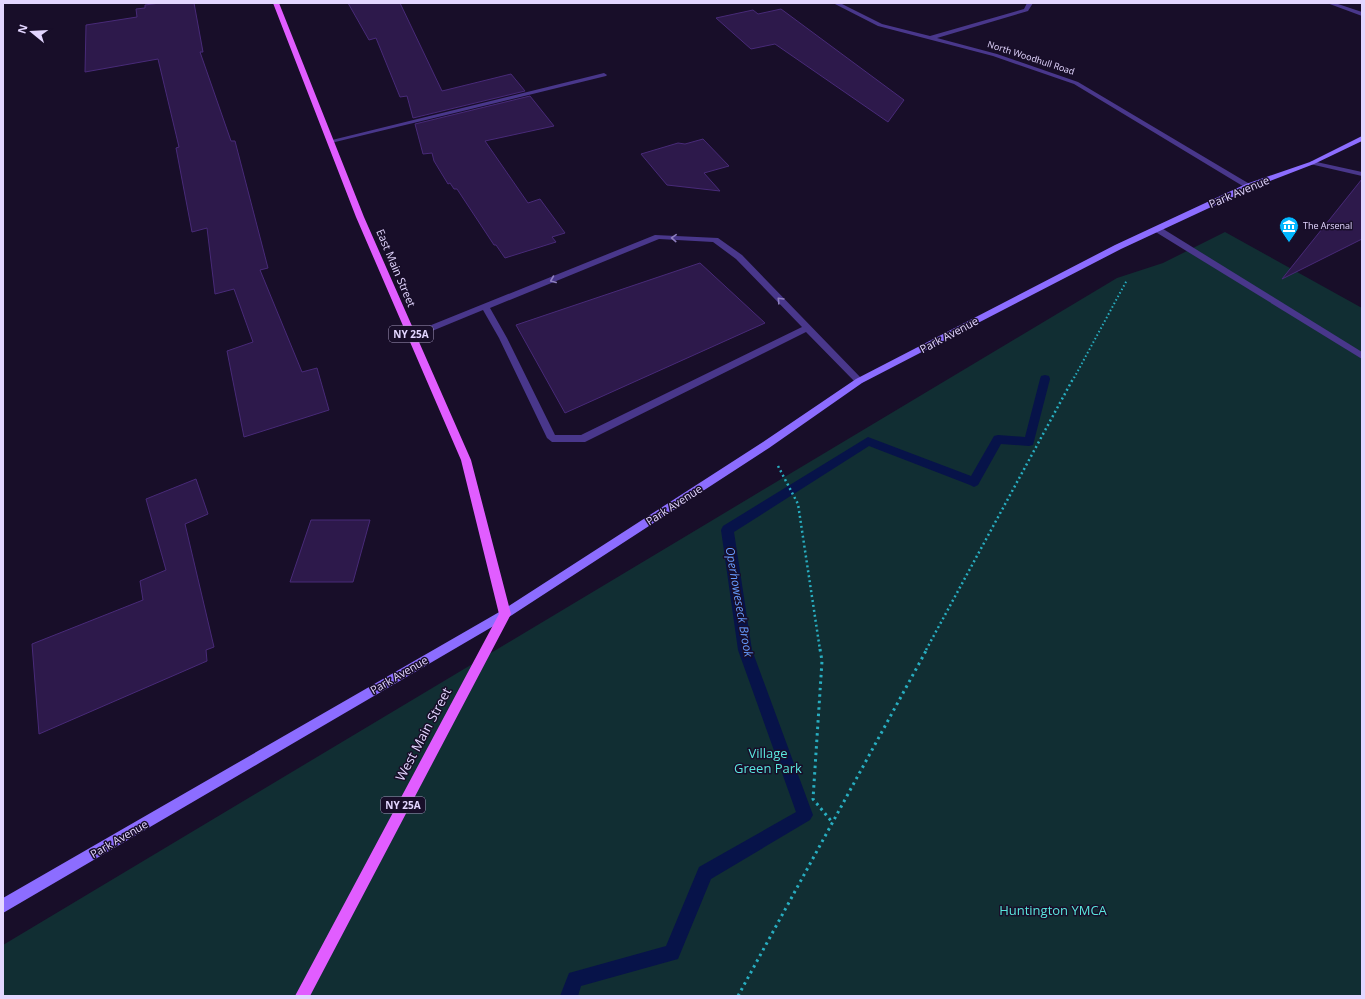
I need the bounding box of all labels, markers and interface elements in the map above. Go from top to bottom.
north arrow [12,12,52,52]
text: N [13,22,31,35]
street label: North Woodhull Road [986,37,1076,78]
street label: Park Avenue [1206,172,1271,211]
museum icon: The Arsenal [1278,215,1300,243]
place label: The Arsenal [1303,219,1352,232]
street label: East Main Street [373,227,420,309]
one-way arrow [671,233,677,242]
one-way arrow [549,276,556,284]
one-way arrow [778,297,785,305]
street label: Park Avenue [917,313,981,356]
road number: NY 25A [389,326,433,342]
street label: Park Avenue [643,481,705,528]
water label: Operhoweseck Brook [721,546,758,659]
street label: Park Avenue [367,652,430,697]
street label: West Main Street [391,684,455,784]
park label: Village Green Park [734,744,802,777]
road number: NY 25A [381,797,425,813]
street label: Park Avenue [87,816,150,861]
park label: Huntington YMCA [999,901,1108,919]

